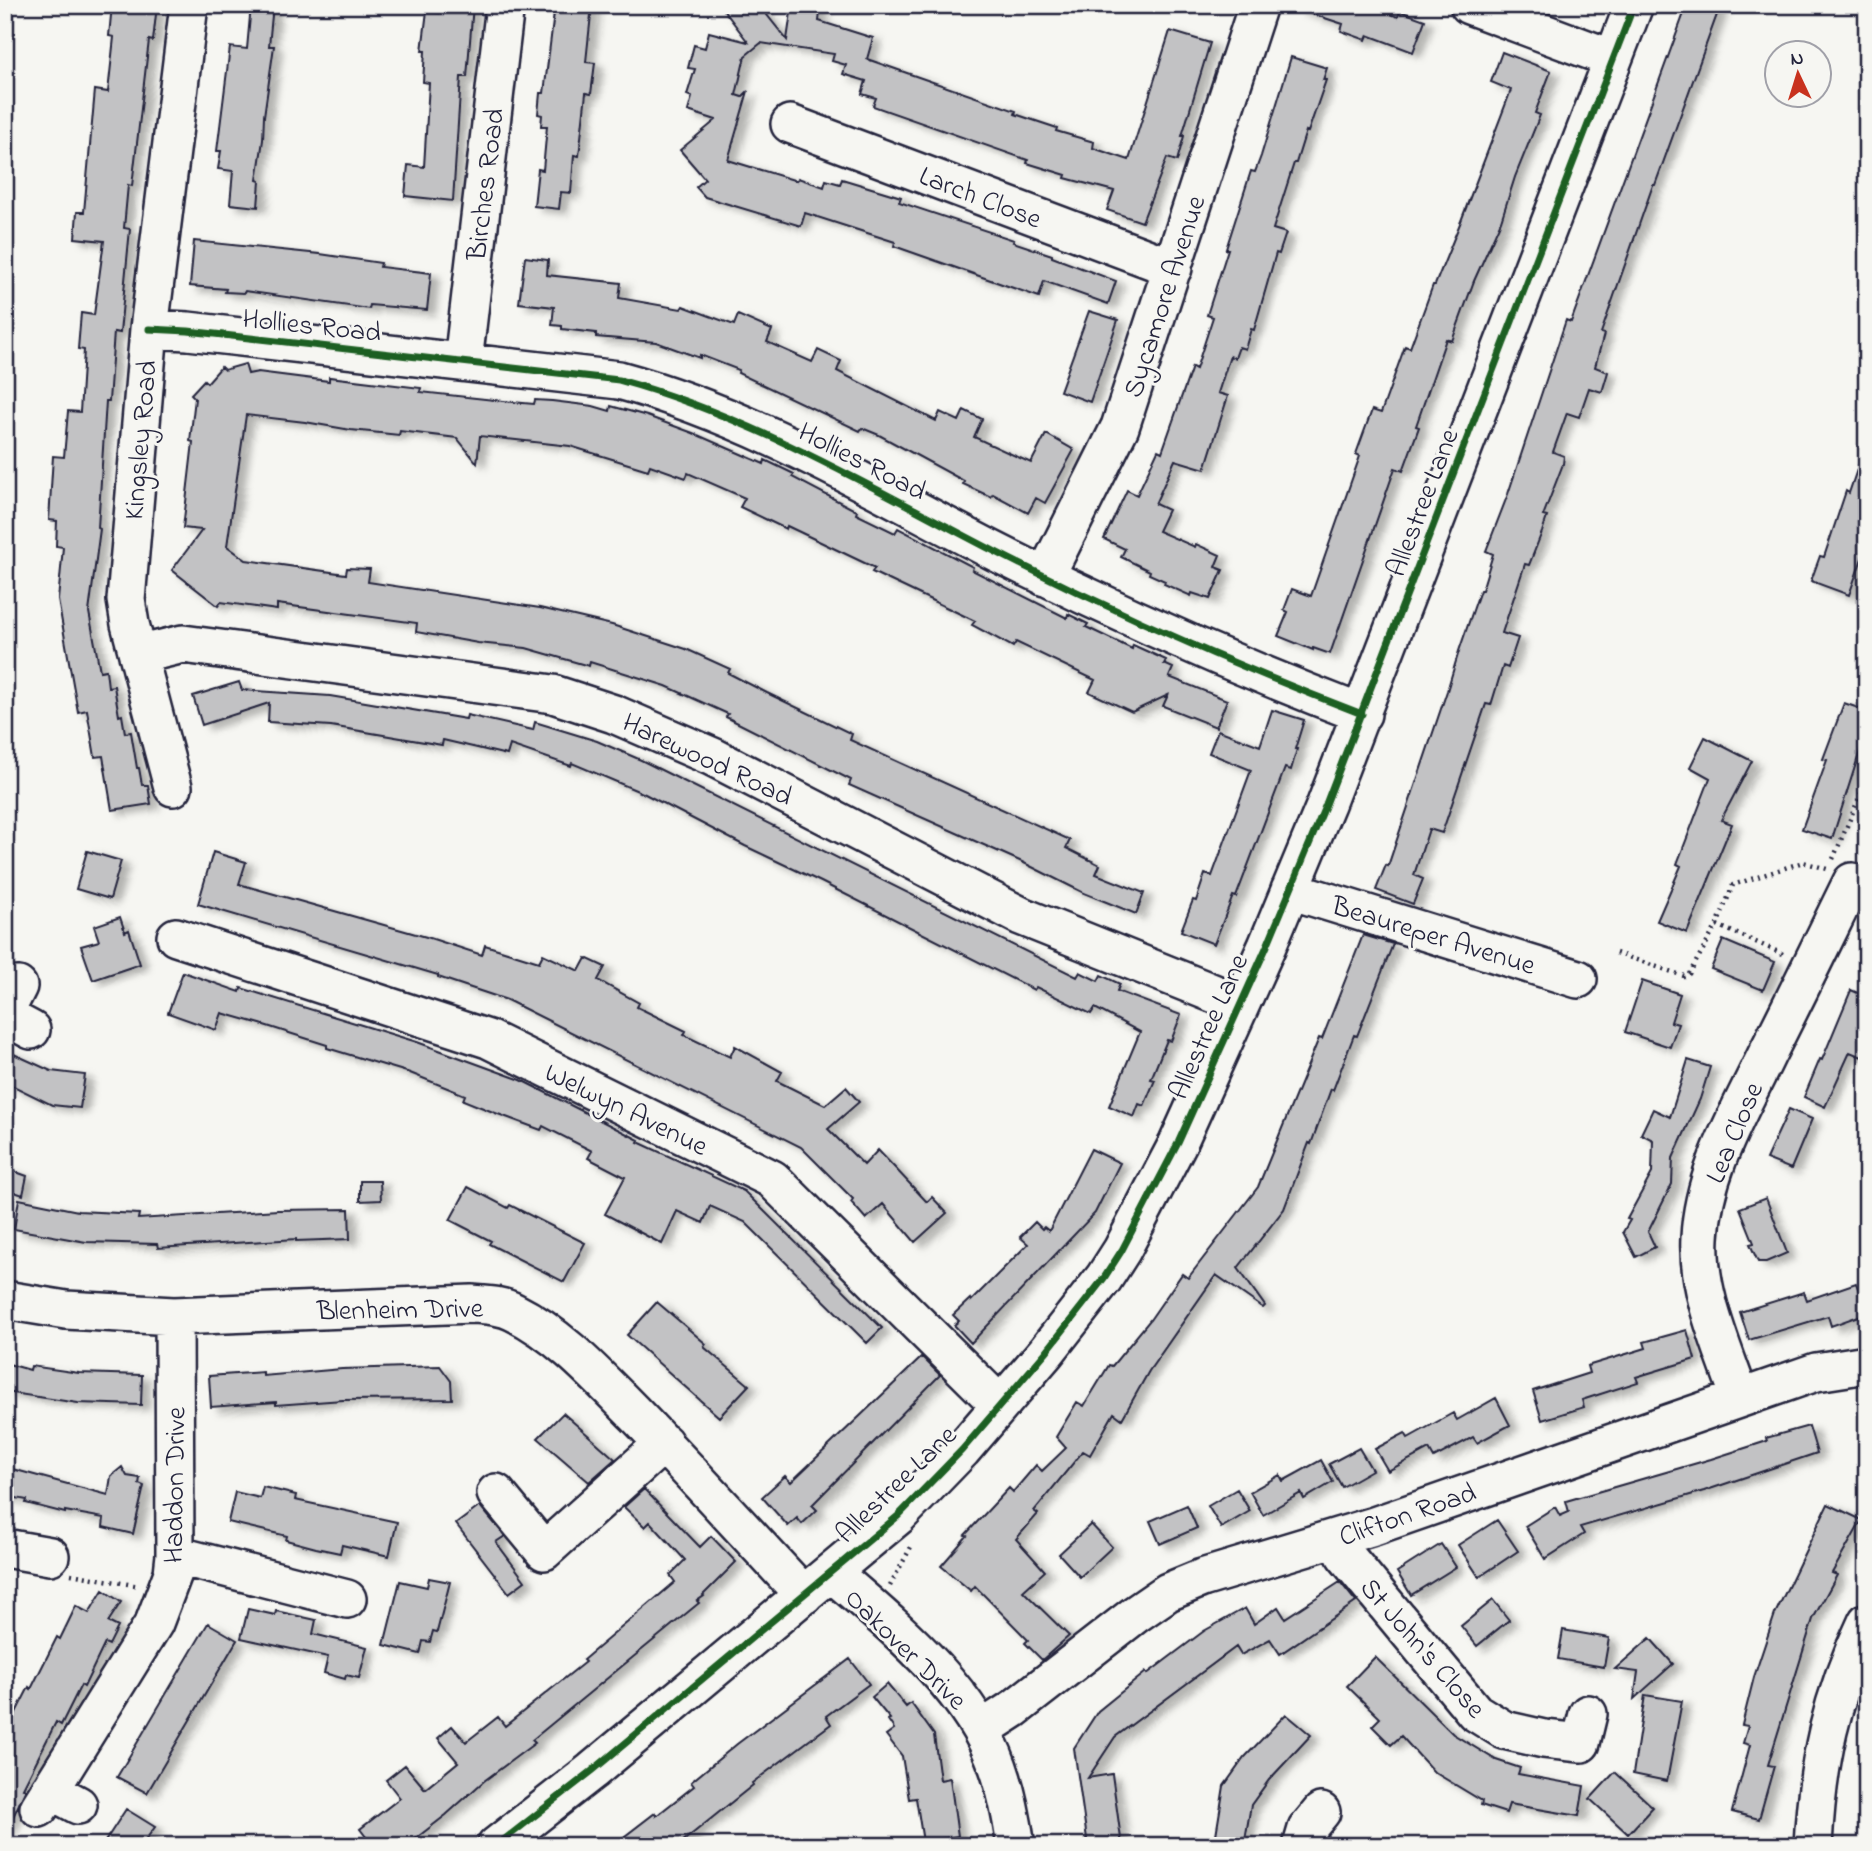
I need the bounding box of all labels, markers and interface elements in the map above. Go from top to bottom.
north arrow [1764,38,1834,108]
text: N [1790,46,1805,73]
street label: Birches Road [458,106,517,264]
street label: Larch Close [912,157,1047,242]
street label: Sycamore Avenue [1114,190,1218,403]
street label: Hollies Road [240,300,383,355]
street label: Kingsley Road [115,359,170,522]
street label: Hollies Road [790,413,933,513]
street label: Allestree Lane [1377,423,1471,583]
street label: Harewood Road [615,704,799,819]
street label: Beaureper Avenue [1325,887,1540,988]
street label: Allestree Lane [1160,948,1261,1107]
street label: Welwyn Avenue [537,1054,715,1169]
street label: Lea Close [1697,1076,1776,1190]
street label: Blenheim Drive [316,1290,484,1333]
street label: Haddon Drive [155,1406,198,1564]
street label: Allestree Lane [827,1416,968,1554]
street label: Clifton Road [1334,1474,1483,1559]
street label: St John's Close [1349,1570,1494,1729]
street label: Oakover Drive [834,1580,975,1721]

